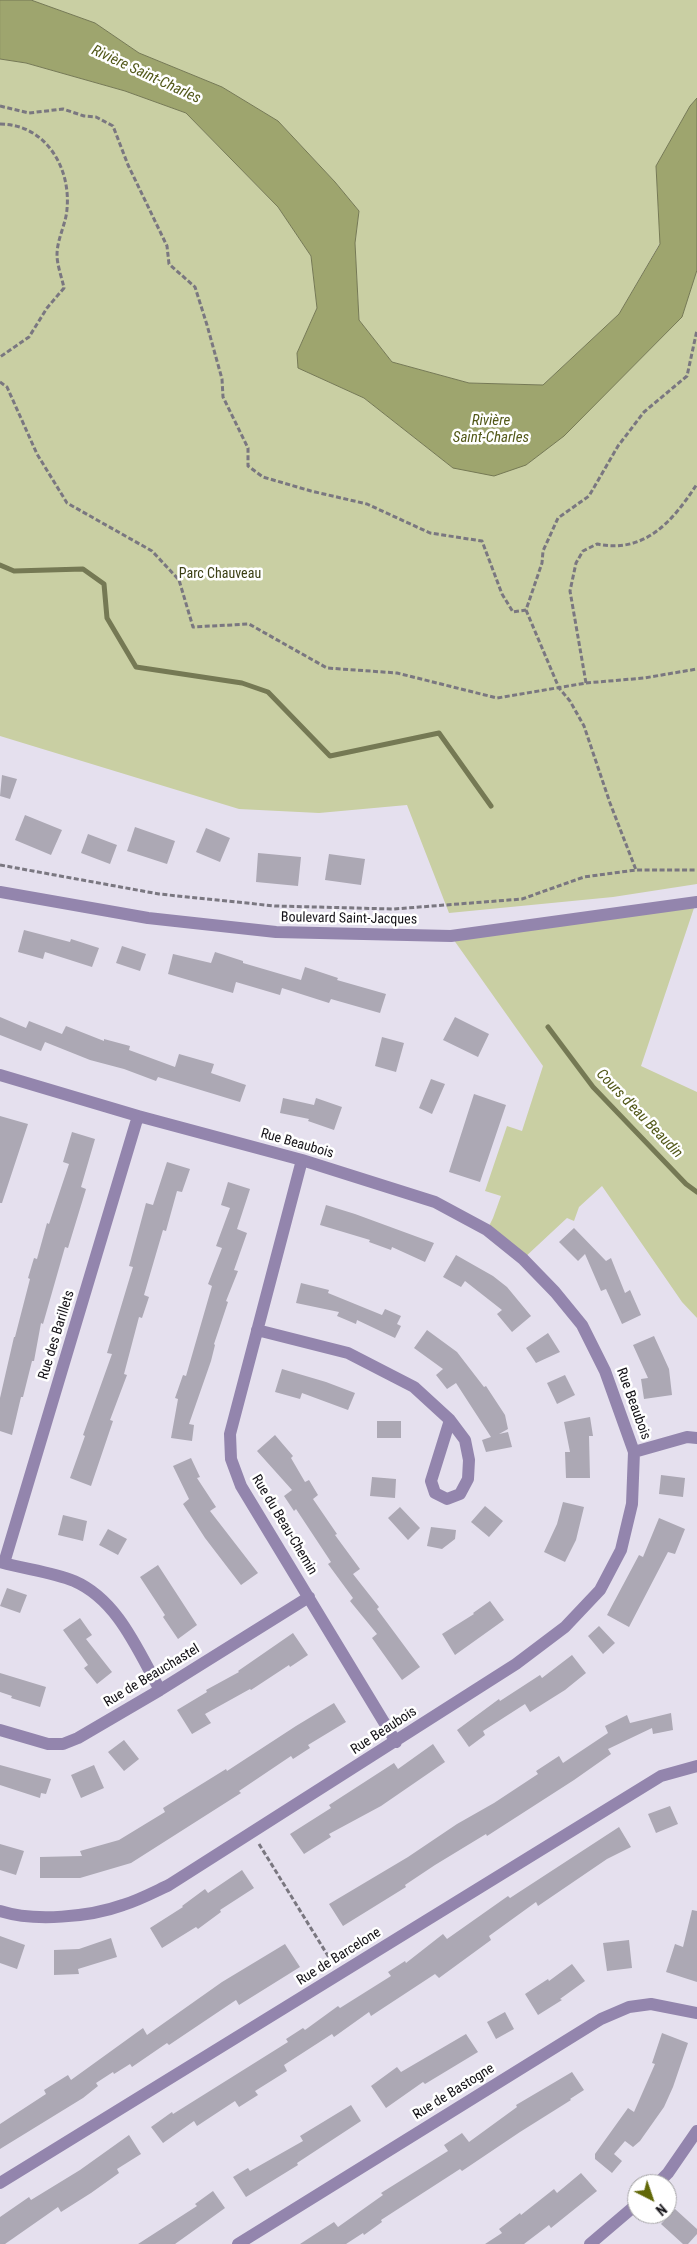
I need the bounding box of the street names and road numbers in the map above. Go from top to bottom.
street label: Boulevard Saint-Jacques [281,909,417,929]
street label: Rue Beaubois [259,1126,335,1162]
street label: Rue des Barillets [35,1288,79,1382]
street label: Rue Beaubois [612,1366,654,1442]
street label: Rue du Beau-Chemin [247,1472,321,1578]
street label: Rue de Beauchastel [101,1641,203,1711]
street label: Rue Beaubois [348,1703,420,1759]
street label: Rue de Barcelone [294,1924,384,1990]
street label: Rue de Bastogne [410,2060,498,2124]

